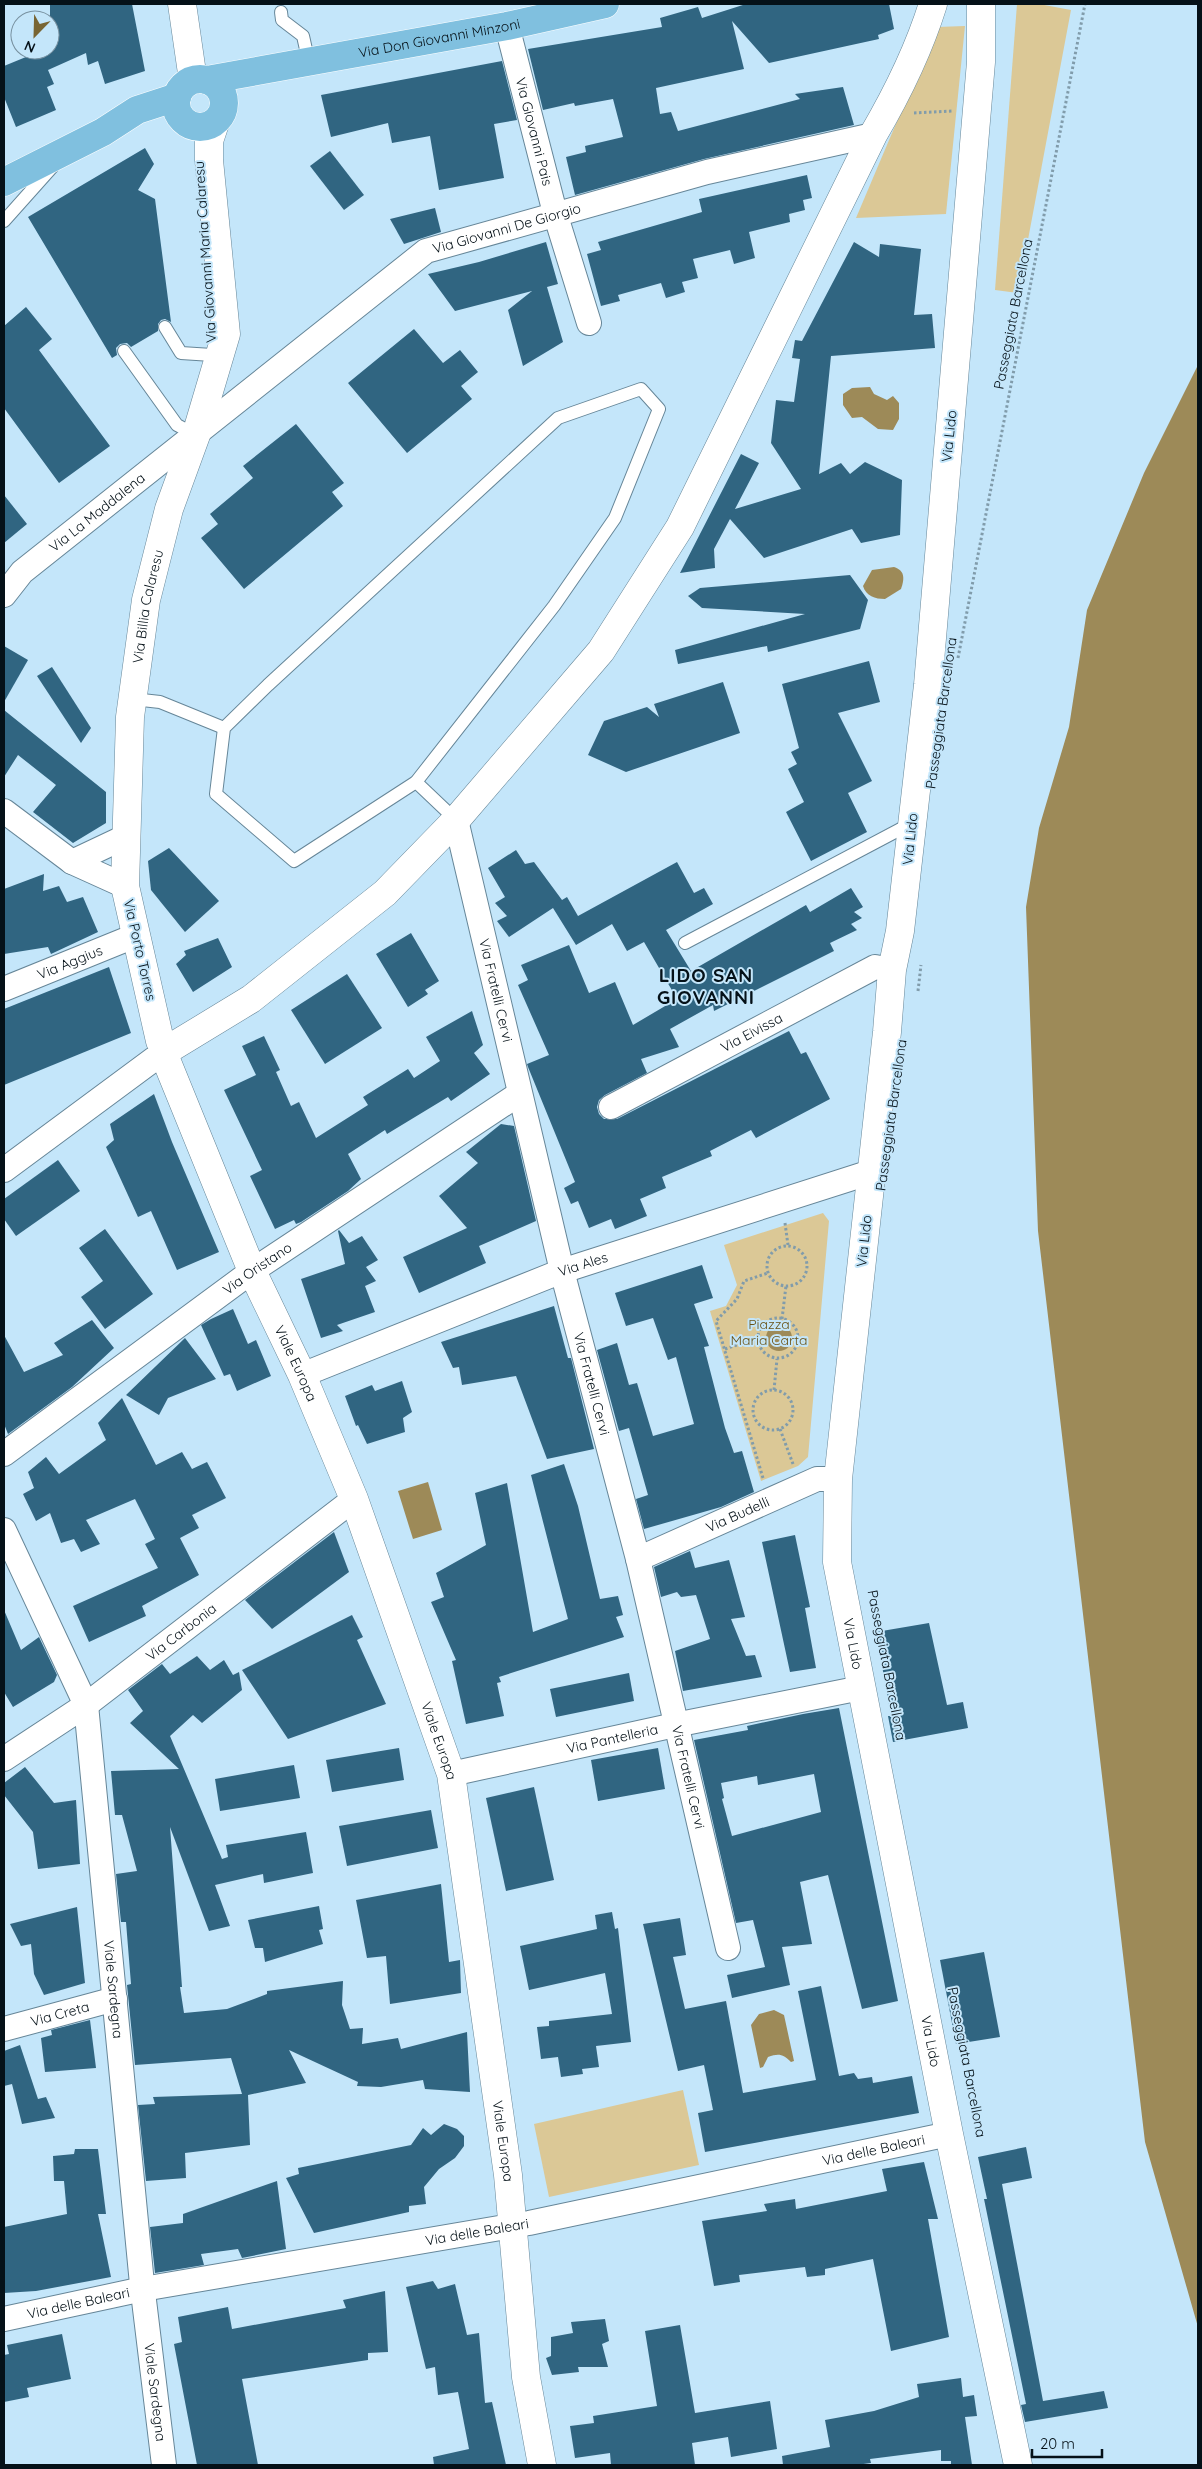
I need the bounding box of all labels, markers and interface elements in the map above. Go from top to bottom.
north arrow [10,10,60,60]
street label: Via Don Giovanni Minzoni [357,14,522,62]
text: N [22,37,38,57]
street label: Via Giovanni Pais [512,76,557,188]
street label: Via Giovanni Maria Calaresu [190,160,220,344]
street label: Via Giovanni De Giorgio [430,199,583,258]
street label: Passeggiata Barcellona [990,237,1036,391]
street label: Via Lido [937,409,961,463]
street label: Via La Maddalena [45,469,149,556]
street label: Via Billia Calaresu [128,548,167,664]
street label: Passeggiata Barcellona [921,636,961,790]
street label: Via Lido [898,812,922,866]
street label: Via Porto Torres [120,897,160,1003]
street label: Via Fratelli Cervi [475,937,517,1044]
street label: Via Aggius [35,941,105,984]
district label: LIDO SAN GIOVANNI [657,963,755,1009]
street label: Via Eivissa [717,1009,786,1056]
street label: Passeggiata Barcellona [871,1038,911,1192]
street label: Via Lido [852,1214,876,1268]
street label: Via Oristano [219,1238,295,1299]
street label: Via Ales [556,1248,610,1281]
park label: Piazza Maria Carta [731,1315,808,1349]
street label: Viale Europa [270,1322,321,1404]
street label: Via Fratelli Cervi [570,1330,614,1437]
street label: Via Budelli [703,1493,772,1537]
street label: Passeggiata Barcellona [864,1588,910,1742]
street label: Via Carbonia [142,1599,220,1665]
street label: Via Lido [839,1617,867,1671]
street label: Viale Europa [417,1699,461,1781]
street label: Via Pantelleria [565,1720,660,1757]
street label: Via Fratelli Cervi [668,1724,709,1831]
street label: Viale Sardegna [100,1939,127,2039]
street label: Passeggiata Barcellona [944,1985,990,2139]
street label: Via Creta [29,1997,91,2030]
street label: Via Lido [917,2014,945,2069]
street label: Viale Europa [489,2099,518,2183]
street label: Via delle Baleari [820,2130,927,2170]
street label: Via delle Baleari [424,2214,530,2250]
street label: Via delle Baleari [25,2283,131,2323]
street label: Viale Sardegna [140,2342,170,2442]
scale bar [1032,2426,1102,2458]
text: 20 m [1040,2434,1075,2453]

